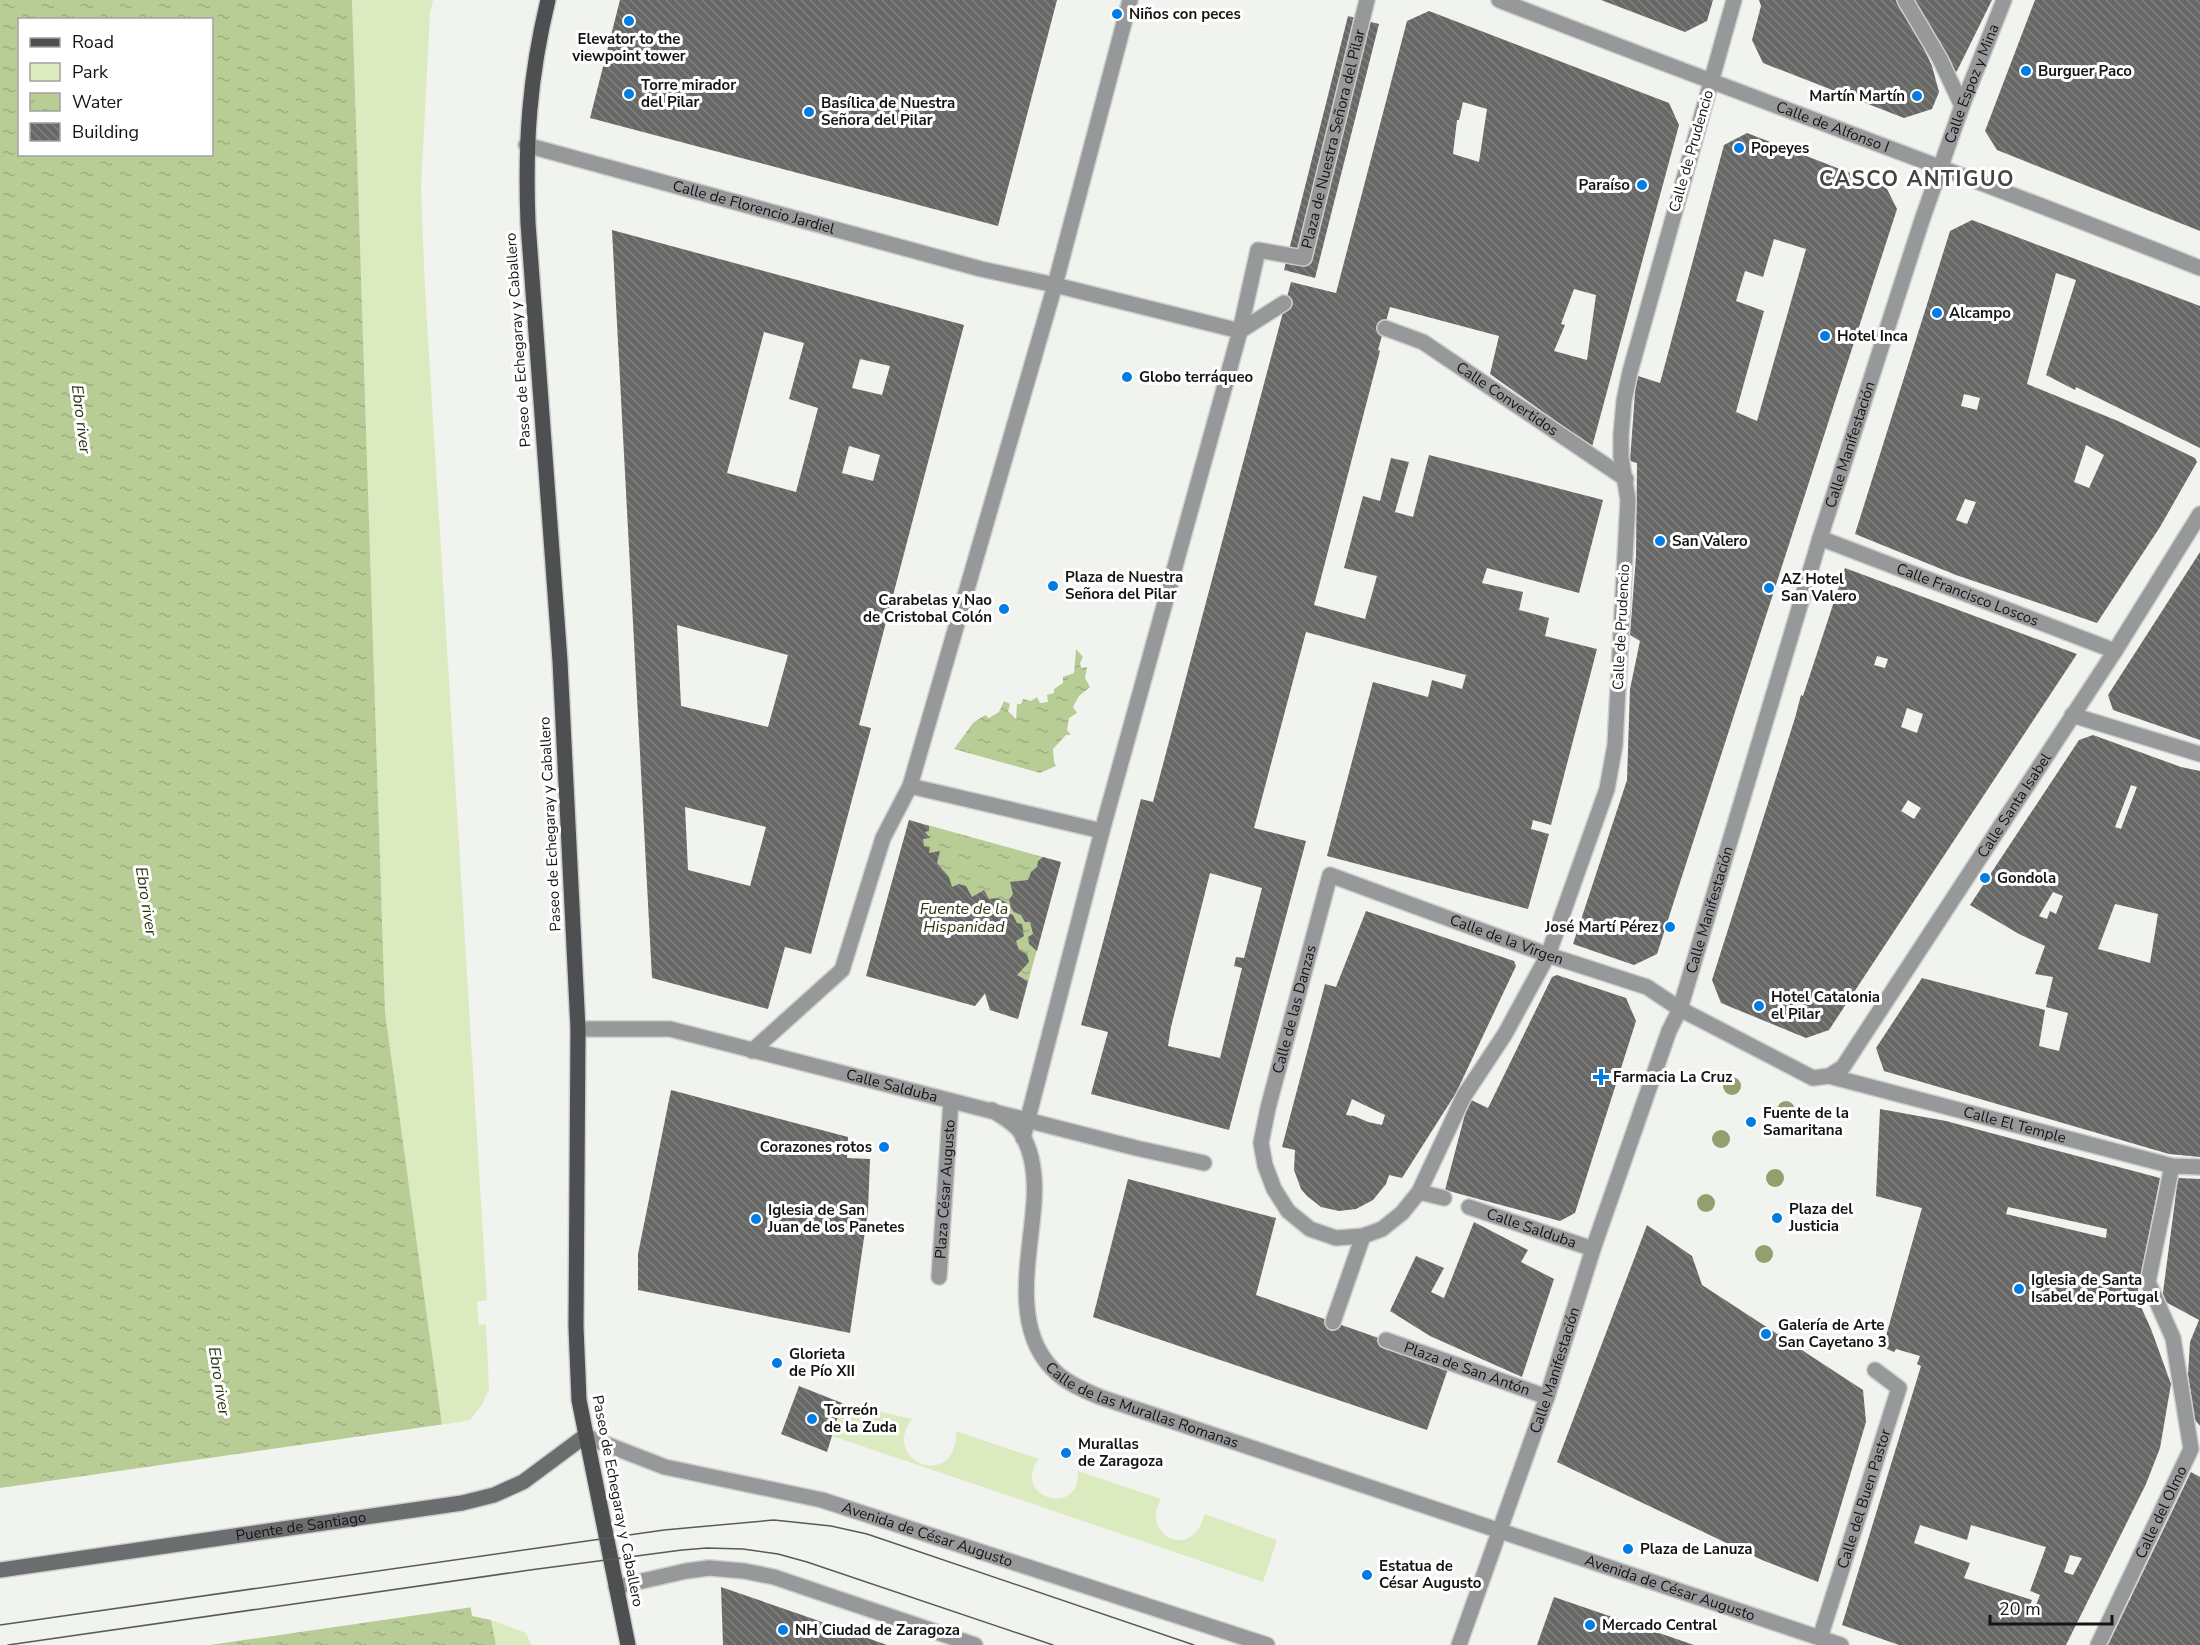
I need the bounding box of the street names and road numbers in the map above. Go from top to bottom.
street label: Calle Espoz y Mina [1940,21,2004,146]
street label: Plaza de Nuestra Señora del Pilar [1297,26,1370,251]
street label: Calle de Prudencio [1664,88,1718,214]
street label: Calle de Alfonso I [1773,96,1892,157]
street label: Calle de Florencio Jardiel [670,175,838,239]
street label: Paseo de Echegaray y Caballero [501,232,535,448]
street label: Calle Convertidos [1452,357,1562,440]
street label: Calle Manifestación [1820,379,1880,510]
street label: Calle Francisco Loscos [1893,558,2042,631]
street label: Calle de Prudencio [1608,563,1634,691]
street label: Paseo de Echegaray y Caballero [534,716,566,932]
street label: Calle Santa Isabel [1972,749,2056,862]
street label: Calle Manifestación [1681,844,1738,976]
street label: Calle de la Virgen [1447,910,1566,969]
street label: Calle de las Danzas [1268,943,1321,1076]
street label: Calle Salduba [844,1064,940,1107]
street label: Calle El Temple [1961,1102,2068,1148]
street label: Plaza César Augusto [930,1119,960,1260]
street label: Calle Salduba [1484,1204,1579,1253]
street label: Calle Manifestación [1525,1305,1584,1436]
street label: Plaza de San Antón [1401,1337,1533,1400]
street label: Calle de las Murallas Romanas [1041,1358,1241,1453]
street label: Paseo de Echegaray y Caballero [588,1394,648,1608]
street label: Calle del Buen Pastor [1833,1426,1896,1571]
street label: Calle del Olmo [2130,1462,2192,1562]
street label: Avenida de César Augusto [839,1497,1015,1571]
street label: Puente de Santiago [234,1507,367,1546]
street label: Avenida de César Augusto [1582,1550,1758,1626]

